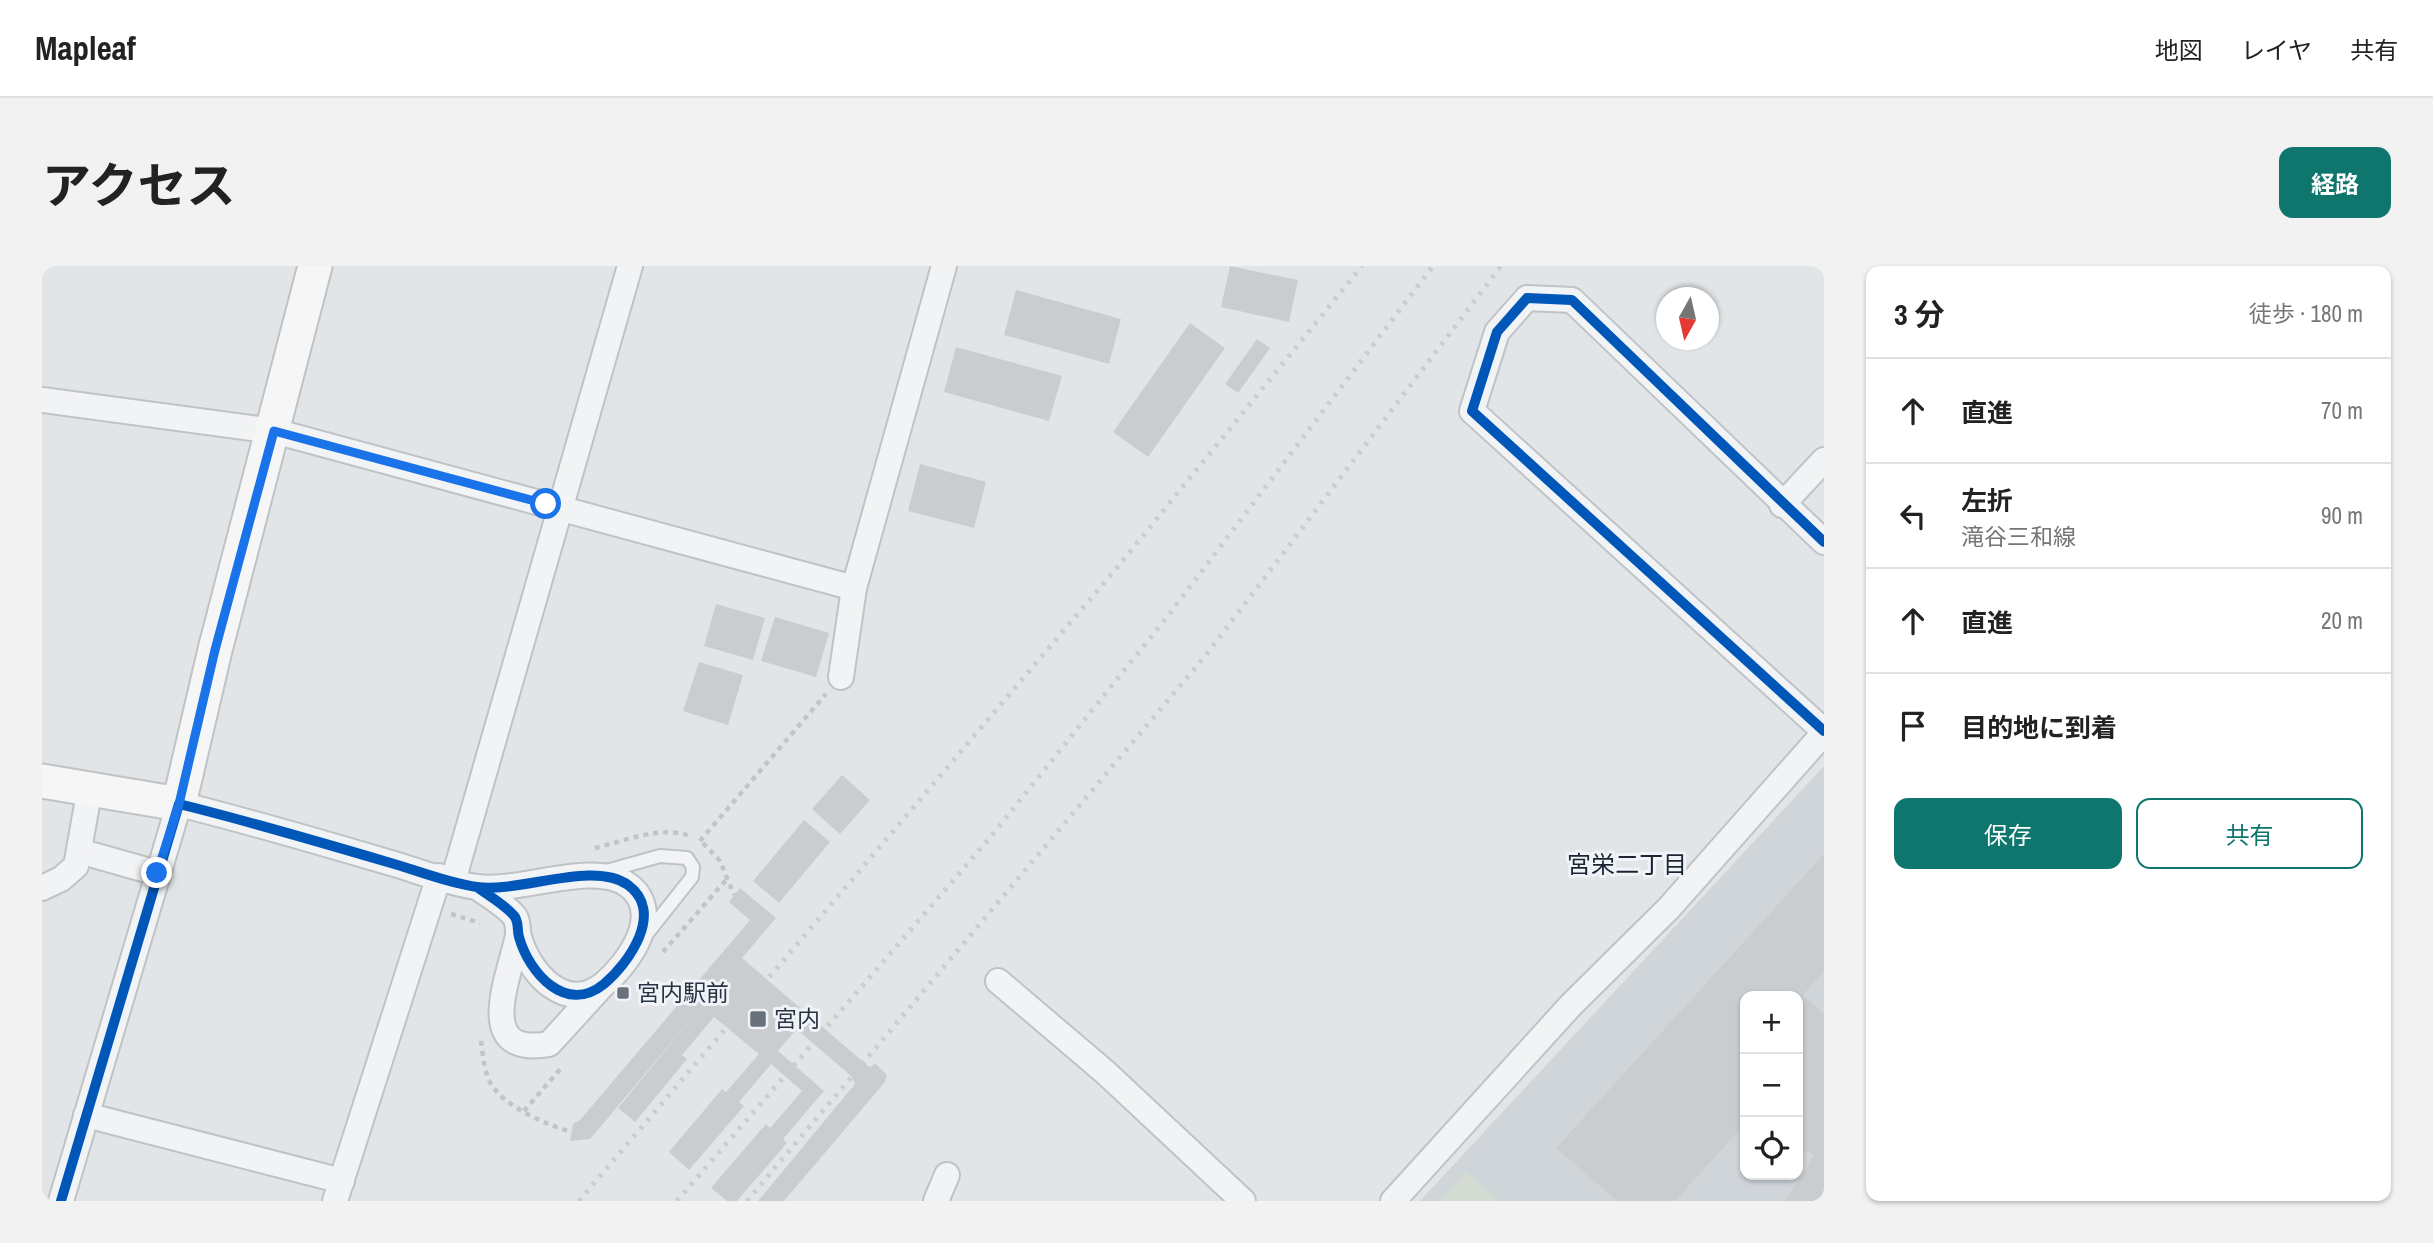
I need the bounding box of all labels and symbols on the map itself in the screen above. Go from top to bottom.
north arrow [1656,287,1719,350]
route start [530,488,561,519]
district label: 宮栄二丁目 [1567,848,1687,880]
route end [141,857,172,888]
place label: 宮内駅前 [637,977,729,1008]
marker: 宮内駅前 [615,985,631,1001]
place label: 宮内 [774,1003,820,1034]
marker: 宮内 [748,1009,768,1029]

